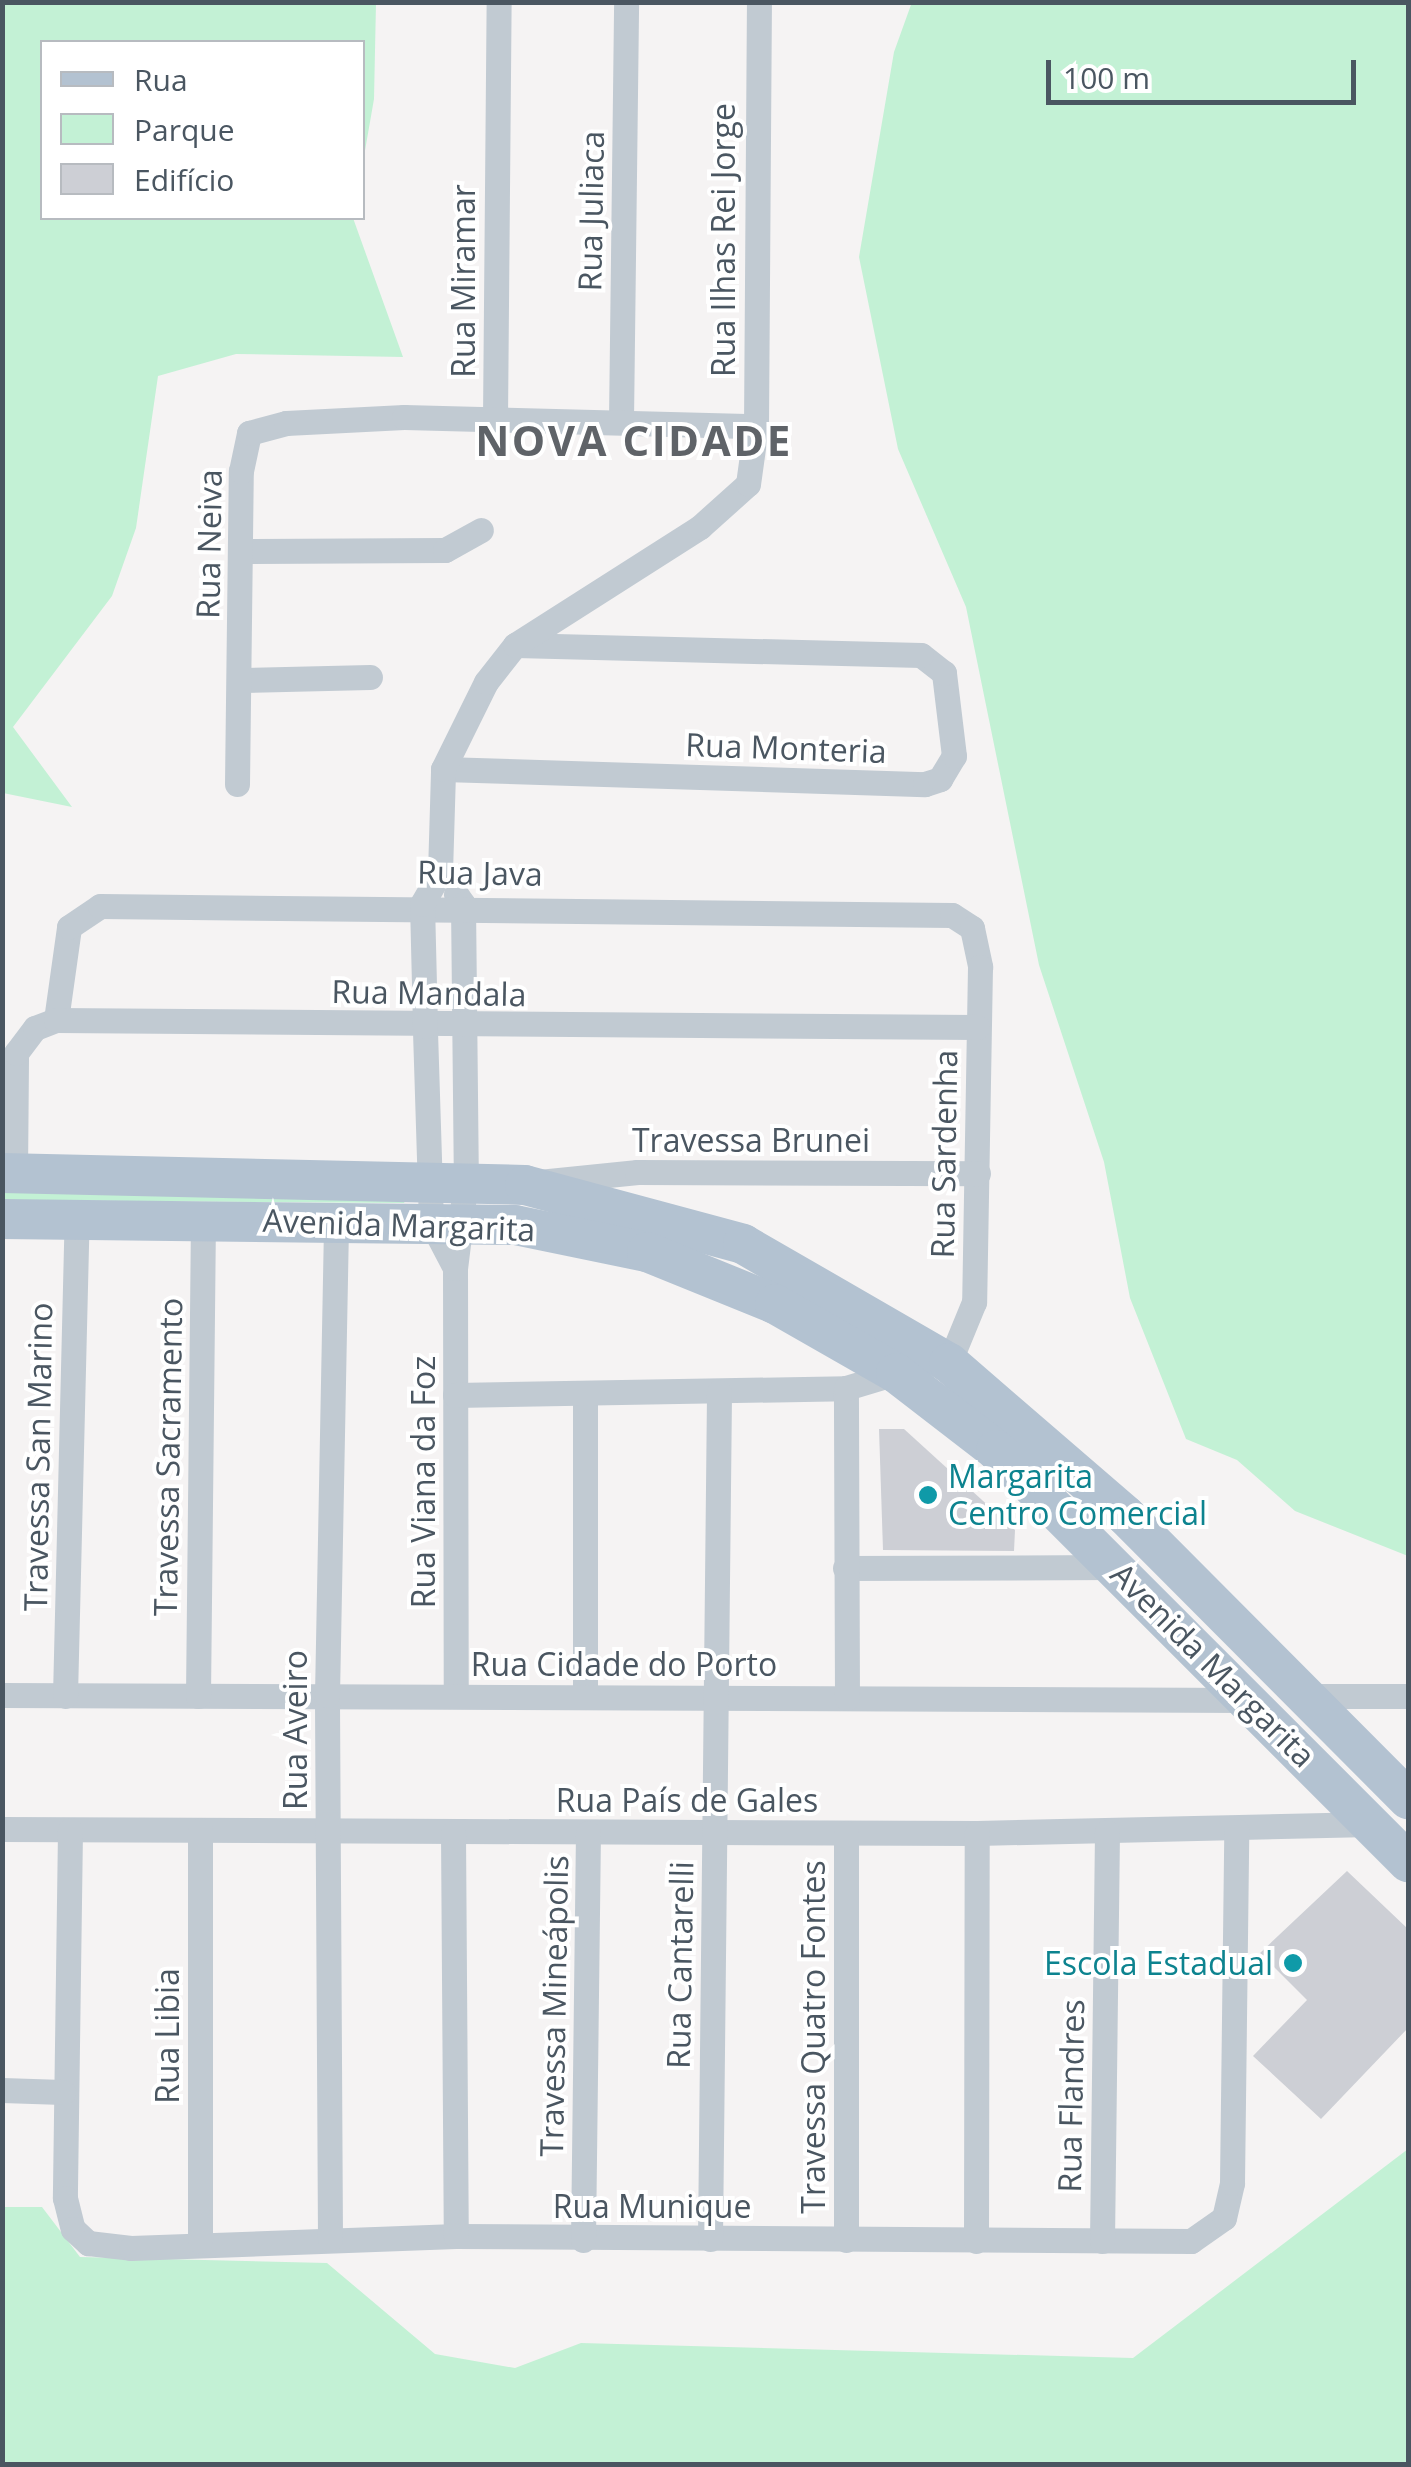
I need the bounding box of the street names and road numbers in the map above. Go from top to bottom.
street label: Rua Ilhas Rei Jorge [704,103,742,377]
street label: Rua Juliaca [570,130,612,292]
street label: Rua Miramar [444,184,482,378]
street label: Rua Neiva [188,469,230,619]
street label: Rua Monteria [685,725,887,771]
street label: Rua Java [417,853,543,893]
street label: Rua Mandala [331,972,527,1014]
street label: Rua Sardenha [923,1049,965,1259]
street label: Travessa Brunei [632,1121,870,1159]
street label: Avenida Margarita [262,1201,536,1249]
street label: Travessa Sacramento [146,1297,190,1617]
street label: Travessa San Marino [16,1302,60,1612]
street label: Rua Viana da Foz [404,1356,442,1608]
street label: Avenida Margarita [1103,1555,1323,1775]
street label: Rua Cidade do Porto [471,1645,777,1683]
street label: Rua Aveiro [276,1650,314,1810]
street label: Rua País de Gales [556,1781,818,1819]
street label: Travessa Mineápolis [532,1855,576,2157]
street label: Travessa Quatro Fontes [794,1860,832,2214]
street label: Rua Cantarelli [659,1861,701,2069]
street label: Rua Libia [148,1968,186,2104]
street label: Rua Flandres [1050,1999,1092,2193]
street label: Rua Munique [553,2187,751,2225]

